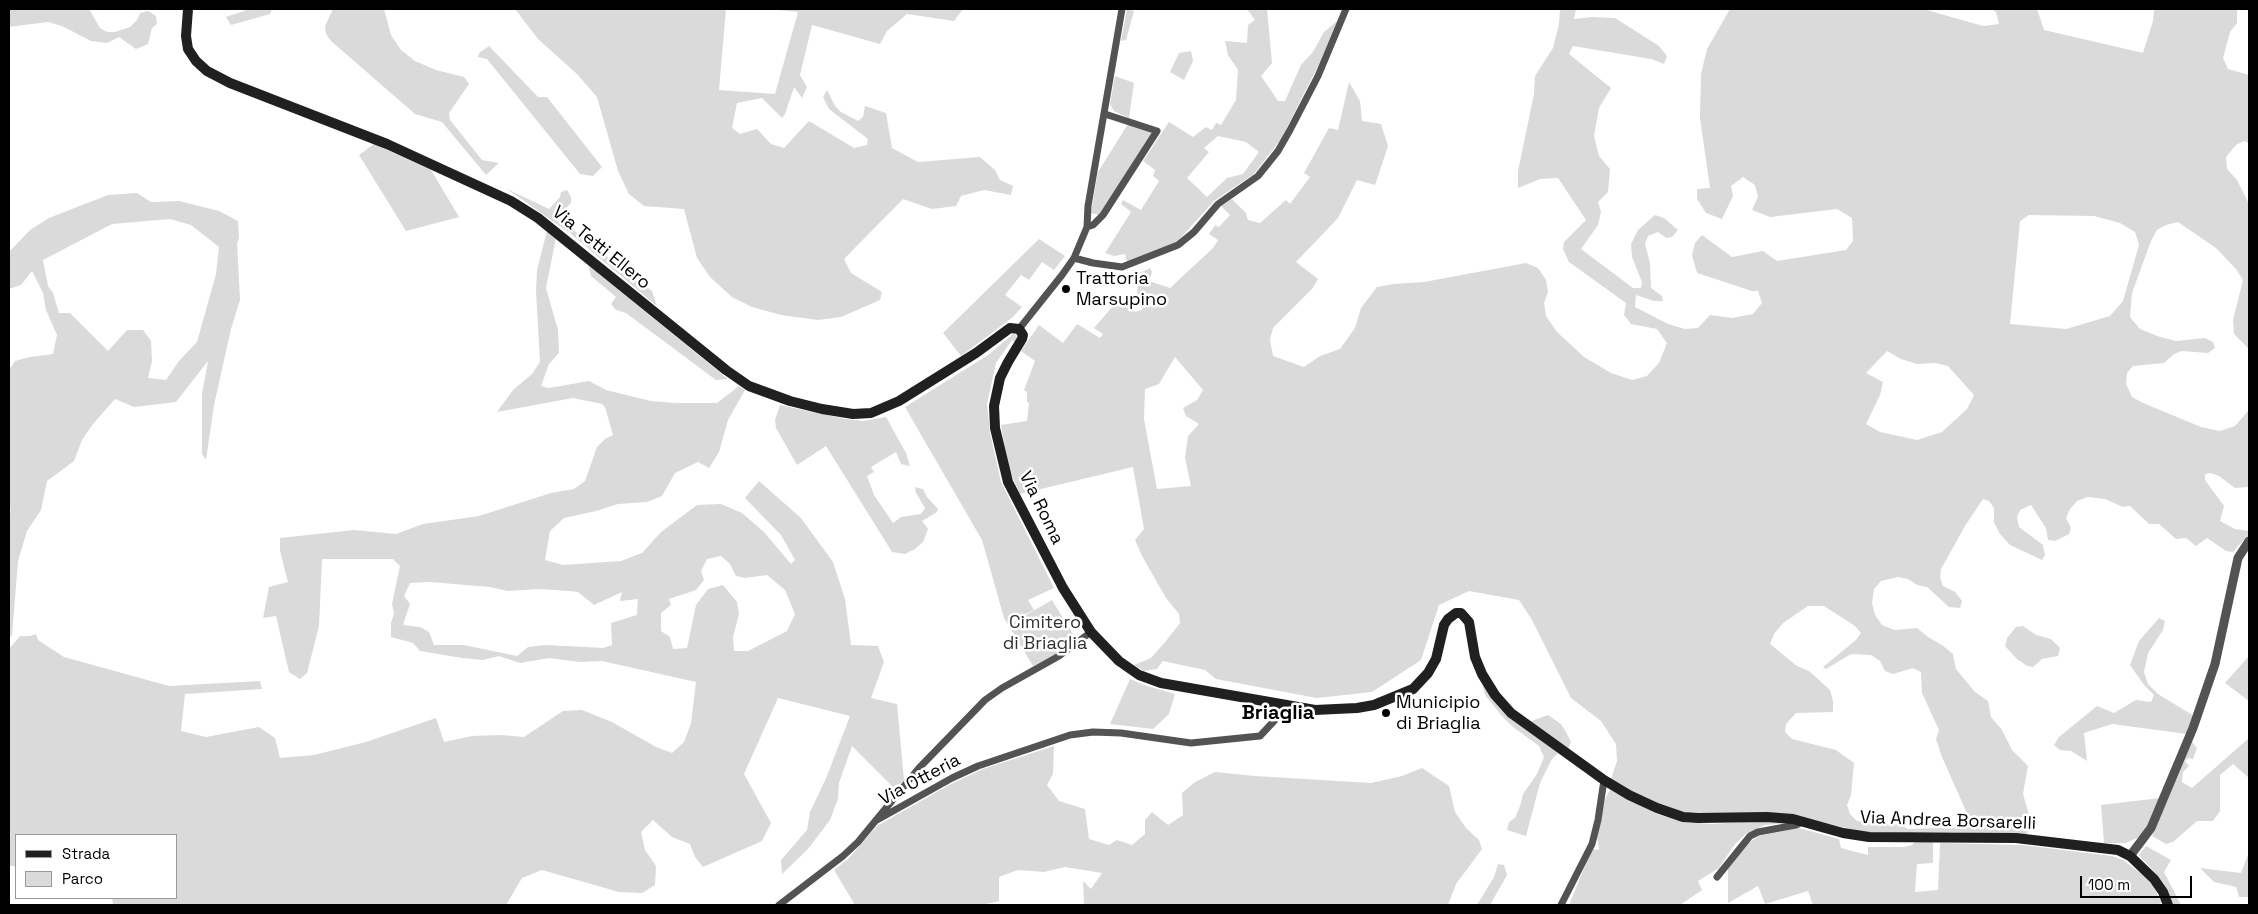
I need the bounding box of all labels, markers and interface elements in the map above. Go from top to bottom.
street label: Via Tetti Ellero [547,202,655,294]
place label: Trattoria Marsupino [1076,268,1167,310]
marker: Trattoria Marsupino [1060,283,1072,295]
street label: Via Roma [1014,468,1068,548]
park label: Cimitero di Briaglia [1003,612,1087,654]
place label: Municipio di Briaglia [1396,692,1481,734]
district label: Briaglia [1242,702,1314,726]
marker: Municipio di Briaglia [1380,707,1392,719]
street label: Via Otteria [876,750,964,810]
street label: Via Andrea Borsarelli [1860,807,2036,835]
legend [15,834,178,899]
text: Strada [62,844,110,863]
scale bar [2083,866,2196,898]
text: Parco [62,869,103,888]
text: 100 m [2088,875,2130,894]

